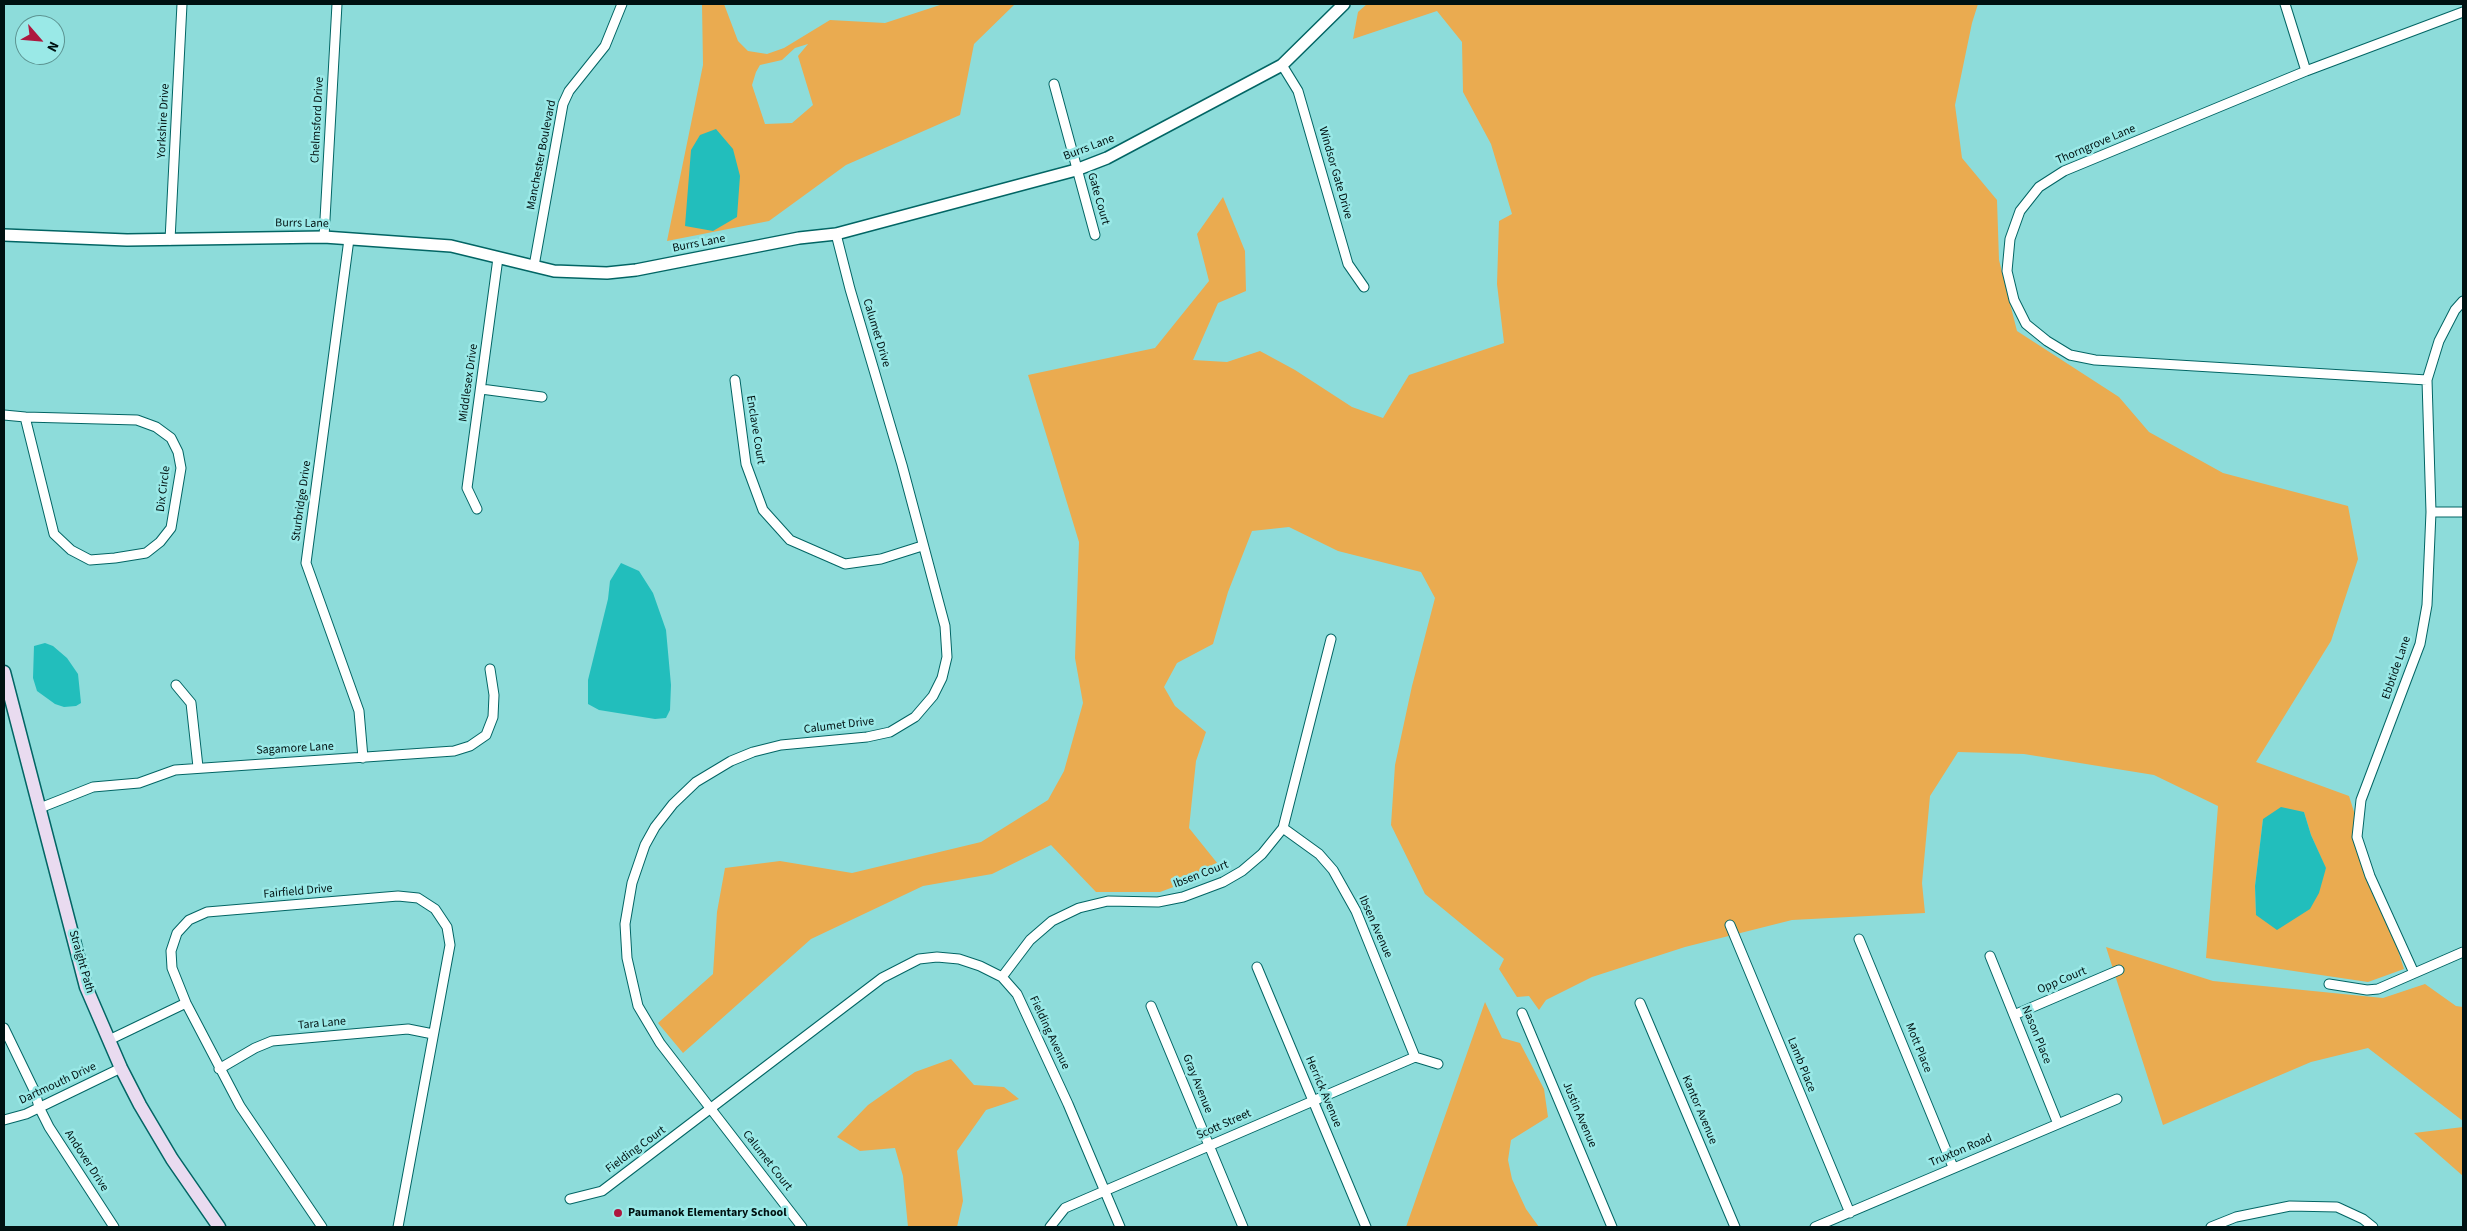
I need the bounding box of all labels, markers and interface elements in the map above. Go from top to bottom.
north arrow [15,15,65,65]
text: N [41,38,63,55]
street label: Chelmsford Drive [309,76,327,164]
street label: Yorkshire Drive [155,83,173,159]
street label: Manchester Boulevard [524,99,560,211]
street label: Thorngrove Lane [2054,122,2138,168]
street label: Windsor Gate Drive [1315,125,1355,221]
street label: Burrs Lane [1061,132,1117,164]
street label: Gate Court [1084,171,1112,227]
street label: Burrs Lane [275,216,329,232]
street label: Burrs Lane [671,232,727,256]
street label: Calumet Drive [859,297,893,369]
street label: Middlesex Drive [456,343,482,423]
street label: Enclave Court [742,395,768,465]
street label: Sturbridge Drive [289,460,315,542]
street label: Dix Circle [154,465,174,513]
street label: Ebbtide Lane [2379,635,2415,701]
street label: Calumet Drive [803,715,875,737]
street label: Sagamore Lane [256,740,334,758]
street label: Ibsen Court [1171,858,1231,892]
street label: Fairfield Drive [263,882,333,902]
street label: Ibsen Avenue [1355,894,1395,960]
street label: Straight Path [65,929,97,995]
street label: Opp Court [2035,964,2089,998]
street label: Fielding Avenue [1026,994,1072,1072]
street label: Nason Place [2018,1004,2054,1066]
street label: Tara Lane [297,1015,347,1033]
street label: Mott Place [1902,1021,1934,1075]
street label: Lamb Place [1783,1035,1819,1095]
street label: Gray Avenue [1179,1052,1215,1116]
street label: Herrick Avenue [1302,1054,1344,1130]
street label: Dartmouth Drive [17,1060,99,1108]
street label: Kantor Avenue [1678,1073,1720,1147]
street label: Justin Avenue [1559,1080,1599,1150]
street label: Scott Street [1194,1107,1254,1143]
street label: Fielding Court [603,1123,669,1177]
street label: Andover Drive [61,1128,111,1194]
street label: Calumet Court [739,1128,795,1194]
street label: Truxton Road [1927,1131,1995,1171]
place label: Paumanok Elementary School [628,1206,787,1220]
marker: Paumanok Elementary School [612,1207,624,1219]

